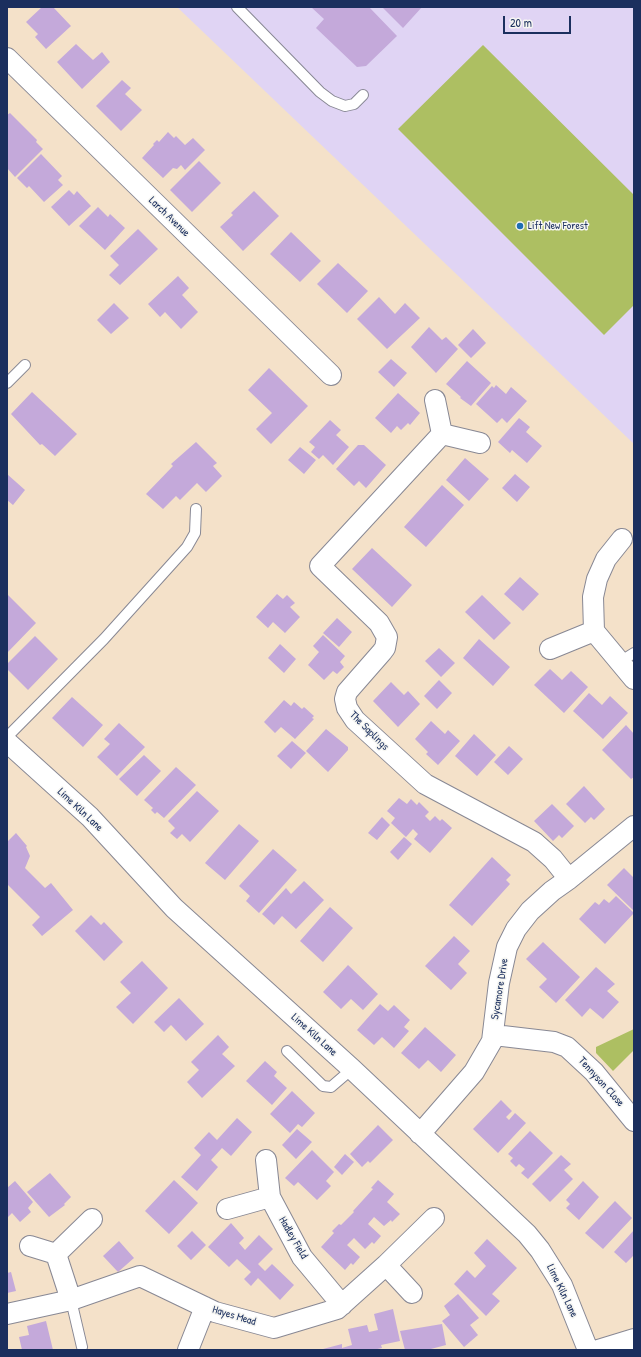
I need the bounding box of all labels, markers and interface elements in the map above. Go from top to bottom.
scale bar [505,8,573,34]
text: 20 m [510,14,532,31]
street label: Larch Avenue [146,194,192,240]
place label: Lift New Forest [528,219,588,233]
marker: Lift New Forest [515,221,525,231]
street label: The Saplings [347,709,391,753]
street label: Lime Kiln Lane [55,786,105,834]
street label: Sycamore Drive [489,957,511,1021]
street label: Lime Kiln Lane [288,1011,340,1059]
street label: Tennyson Close [575,1054,627,1110]
street label: Hadley Field [276,1215,310,1261]
street label: Lime Kiln Lane [543,1262,581,1320]
street label: Hayes Mead [211,1303,257,1329]

